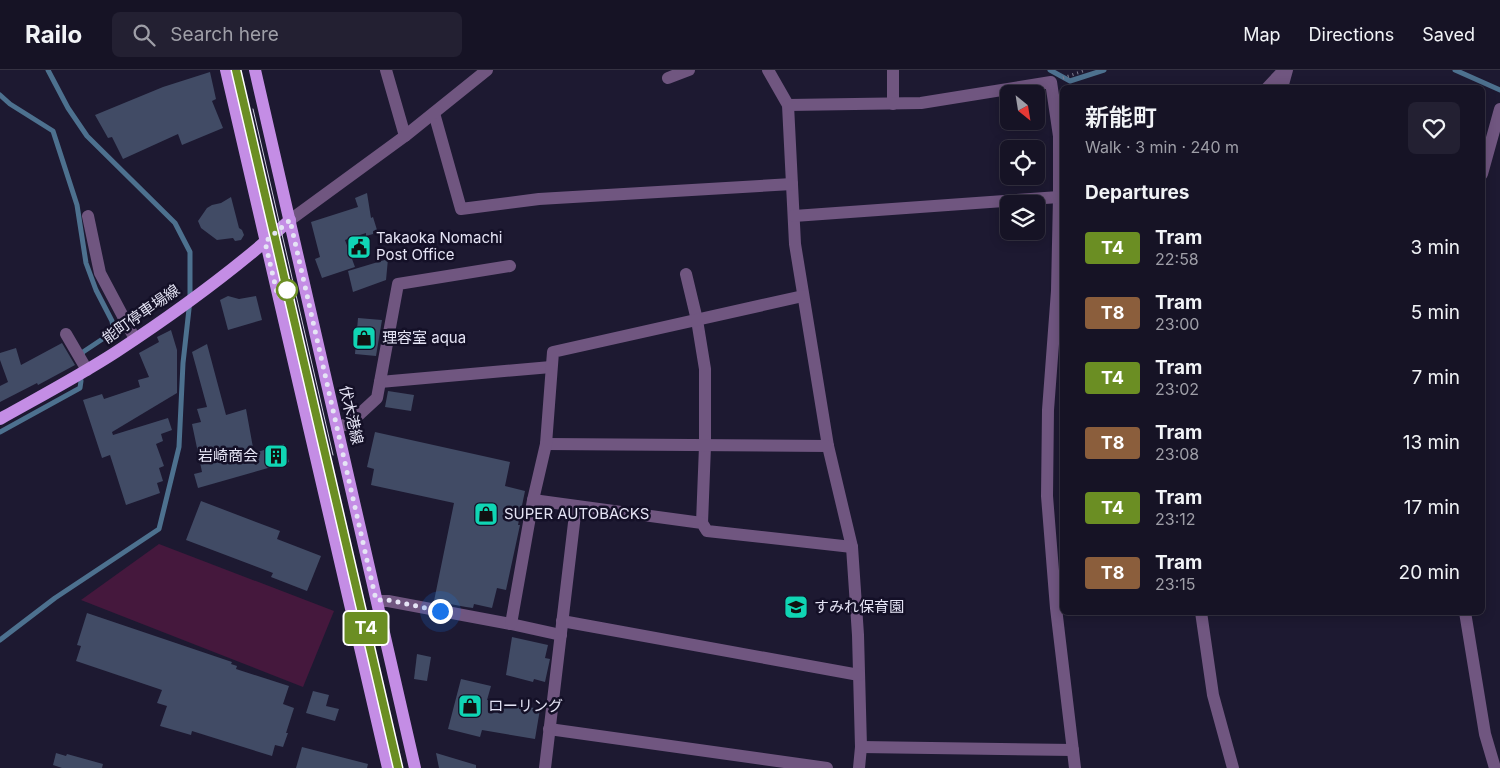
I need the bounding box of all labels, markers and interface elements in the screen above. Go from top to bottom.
search box [112,12,462,57]
text: Railo [25,20,82,49]
icon: search [130,21,158,49]
text: Search here [170,23,279,46]
text: Map [1243,24,1281,45]
text: Directions [1309,24,1394,45]
text: Saved [1422,24,1475,45]
north arrow [1000,85,1045,130]
map controls [1000,85,1045,240]
button: heart [1408,102,1460,154]
text: 新能町 [1085,103,1157,132]
text: Walk · 3 min · 240 m [1085,137,1239,157]
button: locate [1000,140,1045,185]
text: Departures [1085,181,1189,204]
button: layers [1000,195,1045,240]
text: Tram [1155,226,1202,249]
place label: Takaoka Nomachi Post Office [376,228,502,264]
public building icon: Takaoka Nomachi Post Office [346,234,372,260]
text: 3 min [1410,236,1460,259]
text: T4 [1101,237,1124,258]
text: 22:58 [1155,249,1199,269]
unlabelled marker [276,279,298,301]
street label: 能町停車場線 [98,280,183,347]
text: Tram [1155,291,1202,314]
text: 5 min [1411,301,1460,324]
text: T8 [1101,302,1124,323]
text: 23:00 [1155,314,1199,334]
shop icon: 理容室 aqua [351,325,377,351]
place label: 理容室 aqua [382,328,466,347]
text: Tram [1155,356,1202,379]
text: 7 min [1411,366,1460,389]
text: T4 [1101,367,1124,388]
text: 23:02 [1155,379,1199,399]
street label: 伏木港線 [335,384,367,446]
text: Tram [1155,421,1202,444]
text: 13 min [1403,431,1460,454]
text: T8 [1101,432,1124,453]
building icon: 岩崎商会 [263,443,289,469]
text: 23:08 [1155,444,1199,464]
place label: 岩崎商会 [198,446,258,465]
text: Tram [1155,486,1202,509]
text: 17 min [1404,496,1460,519]
text: T4 [1101,497,1124,518]
shop icon: SUPER AUTOBACKS [473,501,499,527]
place label: SUPER AUTOBACKS [504,504,649,523]
text: 23:12 [1155,509,1196,529]
text: Tram [1155,551,1202,574]
text: 20 min [1399,561,1460,584]
text: T8 [1101,562,1124,583]
text: 23:15 [1155,574,1195,594]
school or university icon: すみれ保育園 [783,594,809,620]
place label: すみれ保育園 [814,597,904,616]
your location [428,599,453,624]
line badge: T4 [344,612,388,644]
text: T4 [355,617,377,638]
shop icon: ローリング [457,693,483,719]
place label: ローリング [488,696,563,715]

